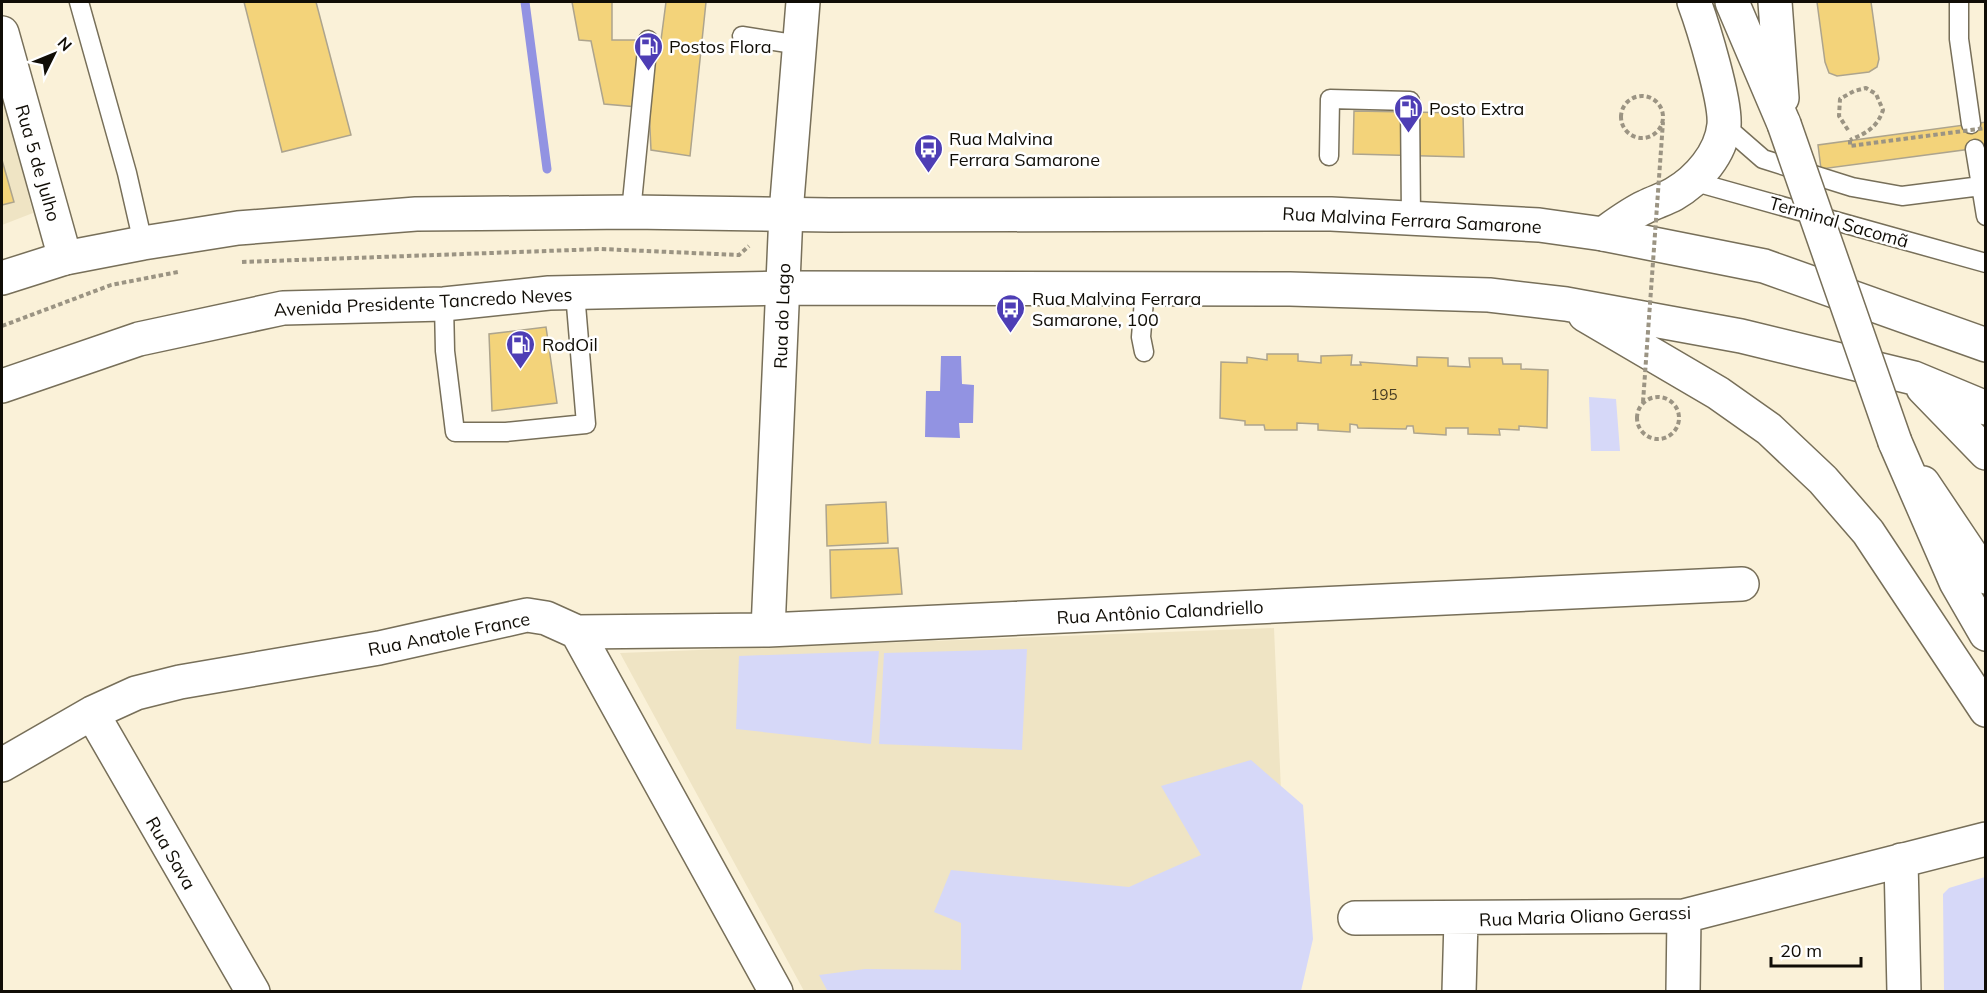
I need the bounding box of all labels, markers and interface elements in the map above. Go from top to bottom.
north arrow [24,24,84,84]
fuel station icon: Postos Flora [632,30,664,72]
text: N [54,33,76,55]
place label: Postos Flora [669,35,771,58]
fuel station icon: Posto Extra [1392,92,1424,134]
place label: Posto Extra [1429,97,1524,120]
street label: Rua 5 de Julho [10,102,66,224]
place label: Rua Malvina Ferrara Samarone [949,127,1100,171]
bus stop icon: Rua Malvina Ferrara Samarone [912,132,944,174]
street label: Terminal Sacomã [1767,191,1911,253]
street label: Rua Malvina Ferrara Samarone [1282,202,1542,238]
street label: Rua do Lago [769,263,795,369]
street label: Avenida Presidente Tancredo Neves [273,283,573,321]
place label: Rua Malvina Ferrara Samarone, 100 [1032,287,1201,331]
bus stop icon: Rua Malvina Ferrara Samarone, 100 [995,292,1027,334]
fuel station icon: RodOil [505,328,537,370]
place label: RodOil [542,333,598,356]
house number: 195 [1370,385,1398,404]
street label: Rua Antônio Calandriello [1056,595,1264,629]
street label: Rua Anatole France [366,607,532,661]
street label: Rua Sava [141,812,201,894]
street label: Rua Maria Oliano Gerassi [1479,901,1691,931]
scale bar [1771,930,1861,968]
text: 20 m [1780,939,1822,962]

